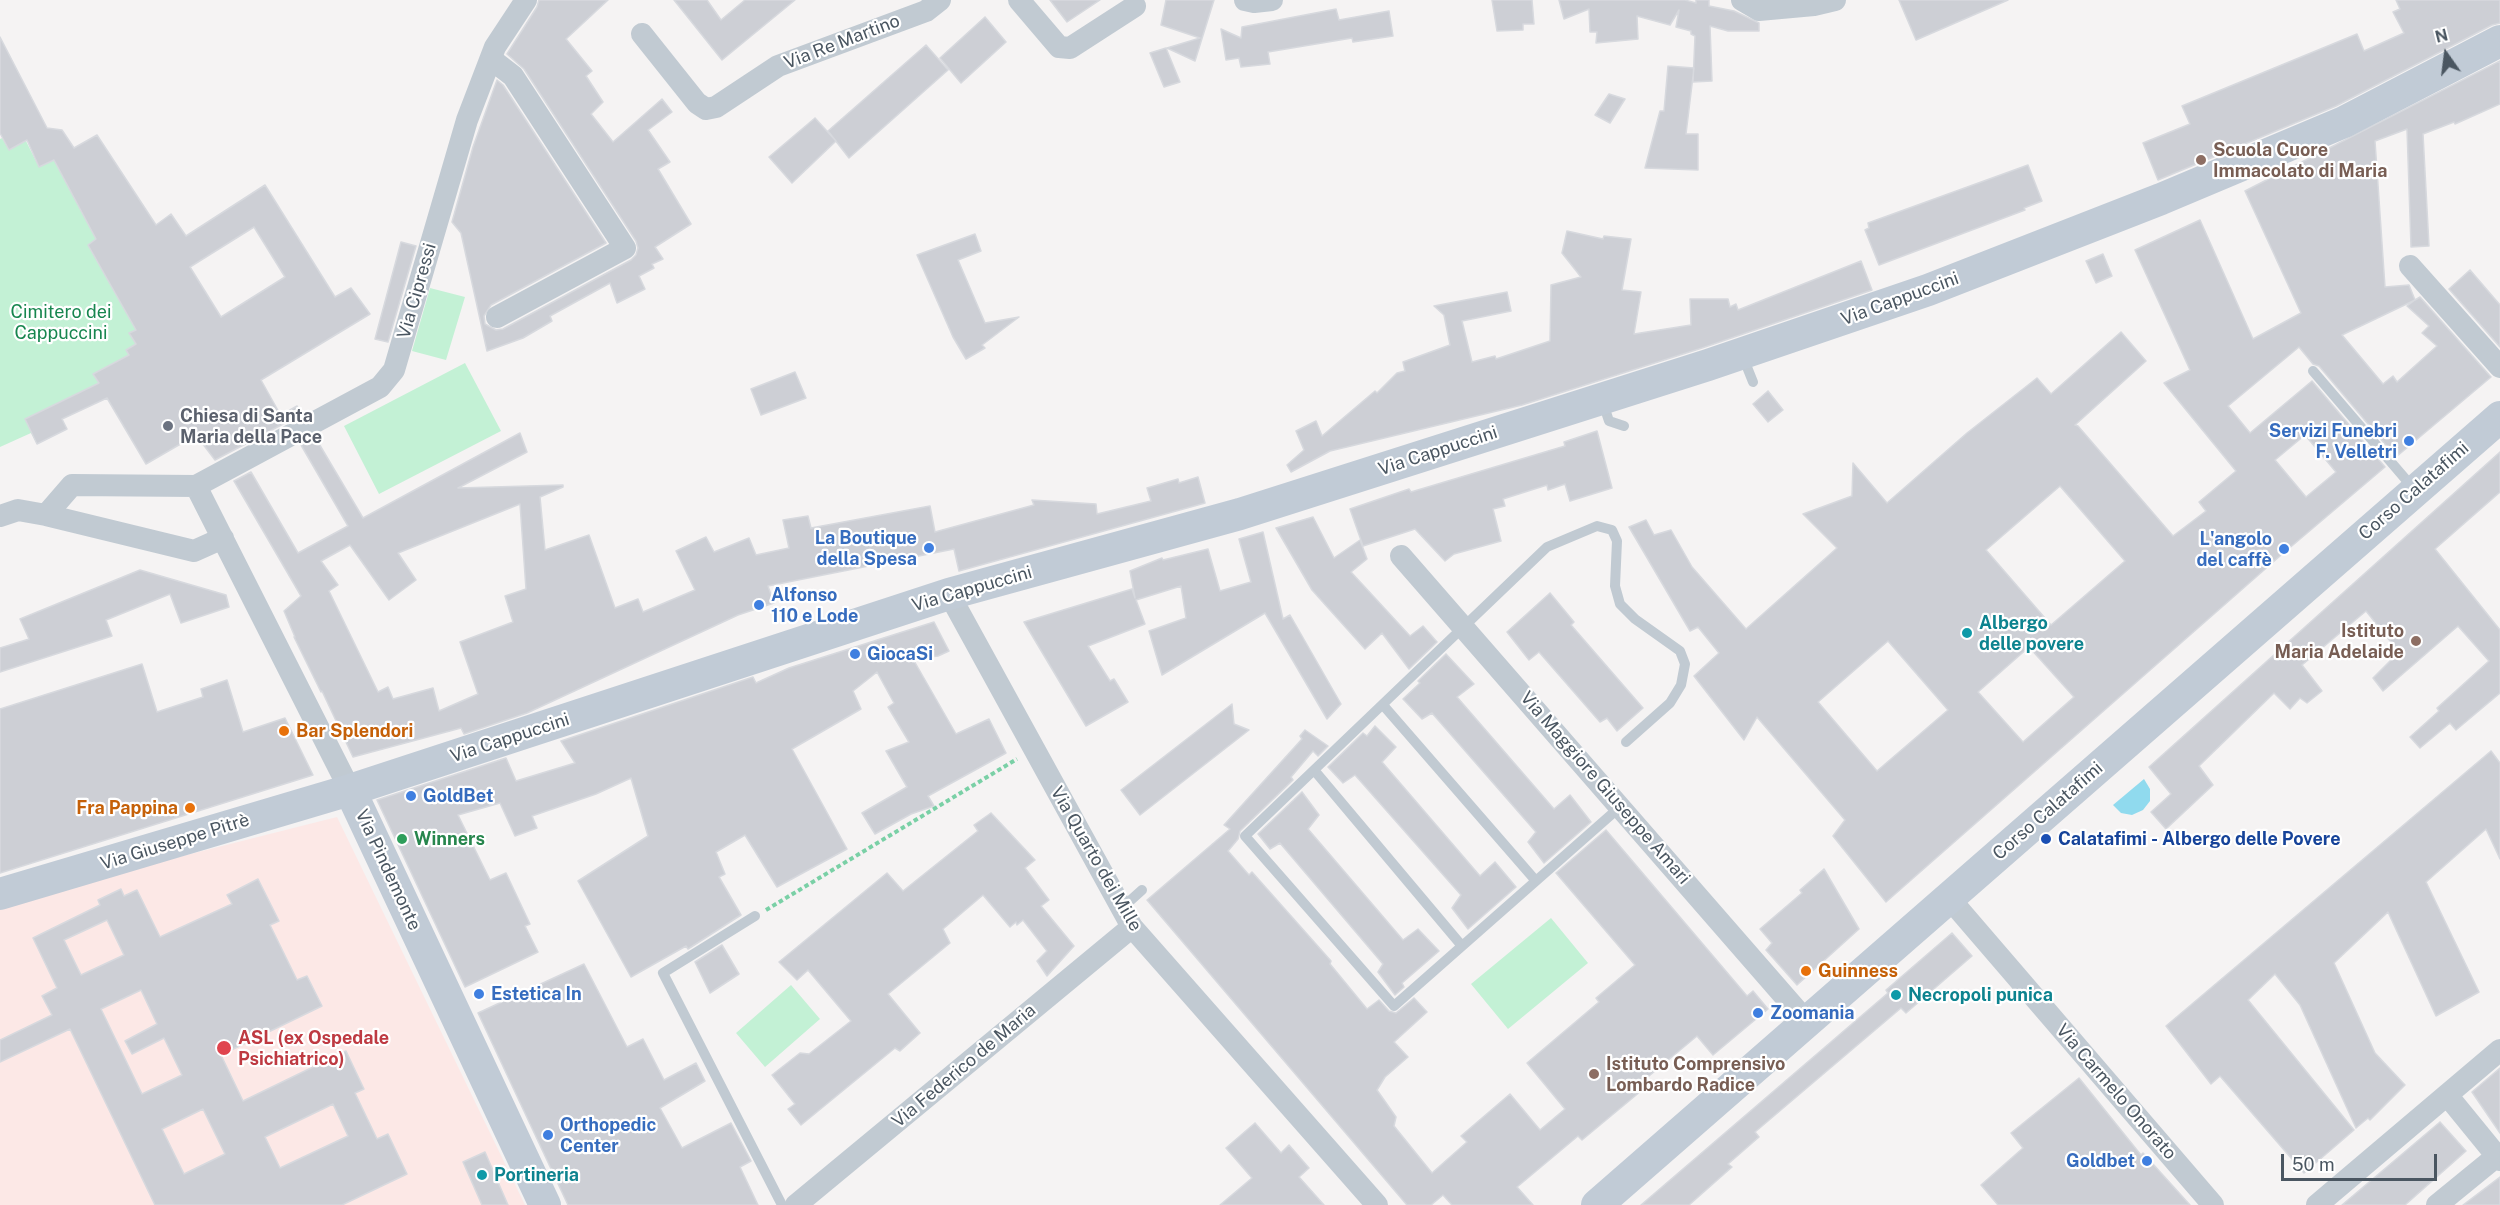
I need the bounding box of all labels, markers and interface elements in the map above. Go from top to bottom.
street label: Via Re Martino [781,10,903,74]
north arrow [2416,24,2476,84]
text: N [2433,25,2450,47]
place label: Scuola Cuore Immacolato di Maria [2213,139,2387,182]
marker: Scuola Cuore Immacolato di Maria [2194,153,2208,167]
street label: Via Cipressi [393,241,441,341]
street label: Via Cappuccini [1838,268,1962,330]
park label: Cimitero dei Cappuccini [11,301,111,344]
place label: Chiesa di Santa Maria della Pace [180,405,322,448]
marker: Chiesa di Santa Maria della Pace [161,419,175,433]
place label: Servizi Funebri F. Velletri [2269,420,2397,462]
street label: Via Cappuccini [1376,422,1500,480]
marker: Servizi Funebri F. Velletri [2402,434,2416,448]
street label: Corso Calatafimi [2355,437,2473,545]
place label: La Boutique della Spesa [815,527,917,570]
place label: L'angolo del caffè [2196,528,2272,570]
marker: La Boutique della Spesa [922,541,936,555]
marker: L'angolo del caffè [2277,542,2291,556]
street label: Via Cappuccini [910,562,1034,616]
place label: Alfonso 110 e Lode [771,584,858,626]
marker: Alfonso 110 e Lode [752,598,766,612]
place label: Albergo delle povere [1979,612,2084,654]
place label: Istituto Maria Adelaide [2275,620,2404,662]
marker: Albergo delle povere [1960,626,1974,640]
marker: Istituto Maria Adelaide [2409,634,2423,648]
place label: GiocaSi [867,643,933,665]
marker: GiocaSi [848,647,862,661]
street label: Via Maggiore Giuseppe Amari [1515,687,1695,889]
street label: Via Cappuccini [448,709,572,767]
place label: Bar Splendori [296,720,413,742]
marker: Bar Splendori [277,724,291,738]
street label: Corso Calatafimi [1989,757,2107,865]
street label: Via Quarto dei Mille [1046,783,1146,935]
place label: GoldBet [423,785,493,807]
marker: GoldBet [404,789,418,803]
place label: Fra Pappina [76,797,178,819]
marker: Fra Pappina [183,801,197,815]
street label: Via Pindemonte [351,806,425,934]
street label: Via Giuseppe Pitrè [98,809,252,875]
place label: Winners [414,828,485,850]
place label: Calatafimi - Albergo delle Povere [2058,828,2341,850]
marker: Winners [395,832,409,846]
marker: Calatafimi - Albergo delle Povere [2039,832,2053,846]
place label: Guinness [1818,960,1898,982]
marker: Guinness [1799,964,1813,978]
place label: Estetica In [491,983,582,1005]
place label: Necropoli punica [1908,984,2053,1006]
marker: Estetica In [472,987,486,1001]
marker: Necropoli punica [1889,988,1903,1002]
street label: Via Federico de Maria [888,1000,1040,1132]
place label: Zoomania [1770,1002,1855,1024]
marker: Zoomania [1751,1006,1765,1020]
street label: Via Carmelo Onorato [2051,1020,2181,1164]
place label: ASL (ex Ospedale Psichiatrico) [238,1027,389,1070]
marker: ASL (ex Ospedale Psichiatrico) [215,1039,233,1057]
place label: Istituto Comprensivo Lombardo Radice [1606,1053,1785,1096]
marker: Istituto Comprensivo Lombardo Radice [1587,1067,1601,1081]
place label: Orthopedic Center [560,1114,656,1156]
marker: Orthopedic Center [541,1128,555,1142]
scale bar [2284,1142,2440,1180]
place label: Goldbet [2066,1150,2135,1172]
marker: Goldbet [2140,1154,2154,1168]
text: 50 m [2292,1154,2335,1175]
place label: Portineria [494,1164,579,1186]
marker: Portineria [475,1168,489,1182]

